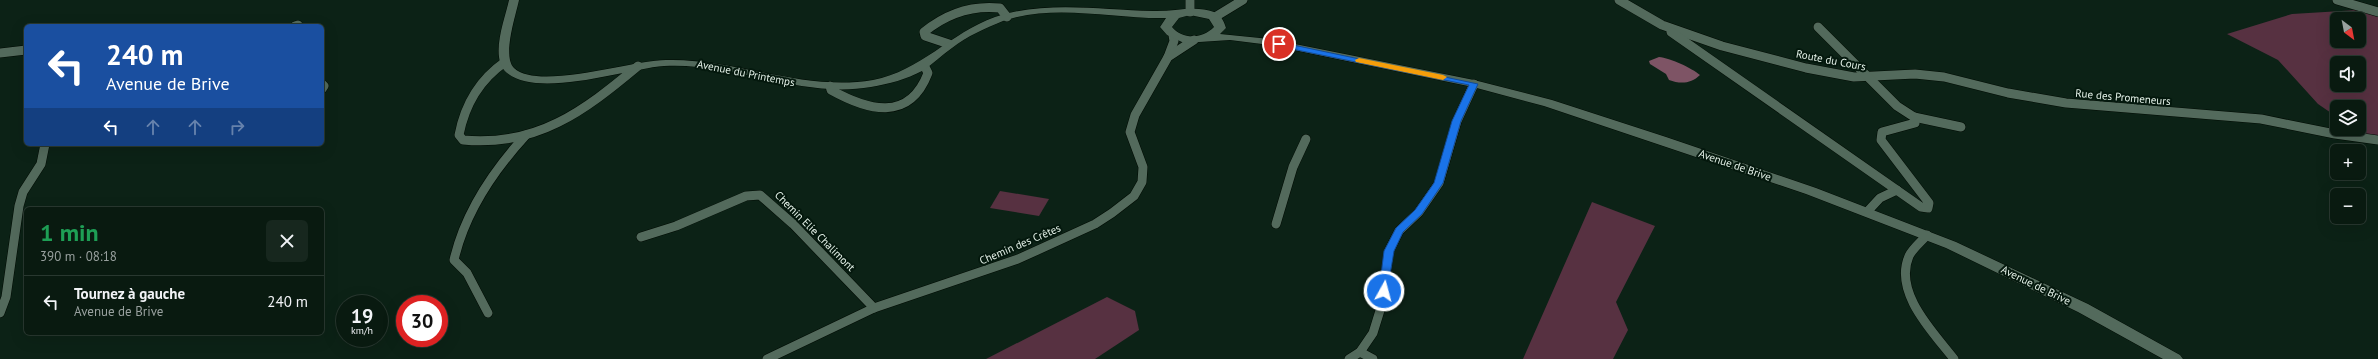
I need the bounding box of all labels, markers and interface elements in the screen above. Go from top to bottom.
north arrow [2330,12,2366,48]
map controls [2330,12,2366,224]
pin [1262,27,1296,61]
icon: arrive [1268,33,1290,55]
text: 240 m [106,36,183,73]
icon: left [40,40,92,92]
street label: Route du Cours [1795,46,1867,74]
button: sound [2330,56,2366,92]
street label: Avenue du Printemps [696,57,796,89]
text: Avenue de Brive [106,72,230,95]
street label: Rue des Promeneurs [2075,86,2172,108]
button: layers [2330,100,2366,136]
icon: left [100,116,122,138]
icon: ahead [142,116,164,138]
icon: ahead [184,116,206,138]
icon: right [226,116,248,138]
button: + [2330,144,2366,180]
street label: Avenue de Brive [1697,146,1773,184]
street label: Chemin Elie Chalimont [772,188,858,274]
button: − [2330,188,2366,224]
text: 1 min [40,217,99,248]
button: close [266,220,308,262]
street label: Chemin des Crêtes [977,220,1063,267]
text: 390 m · 08:18 [40,248,117,265]
street label: Avenue de Brive [1999,262,2073,308]
position arrow [1363,270,1405,312]
text: Tournez à gauche [74,284,185,303]
icon: left [40,291,62,313]
text: 240 m [267,292,308,311]
speed limit sign: 30 [396,295,448,347]
text: Avenue de Brive [74,303,163,320]
text: 19 [351,303,373,329]
text: km/h [351,324,373,337]

